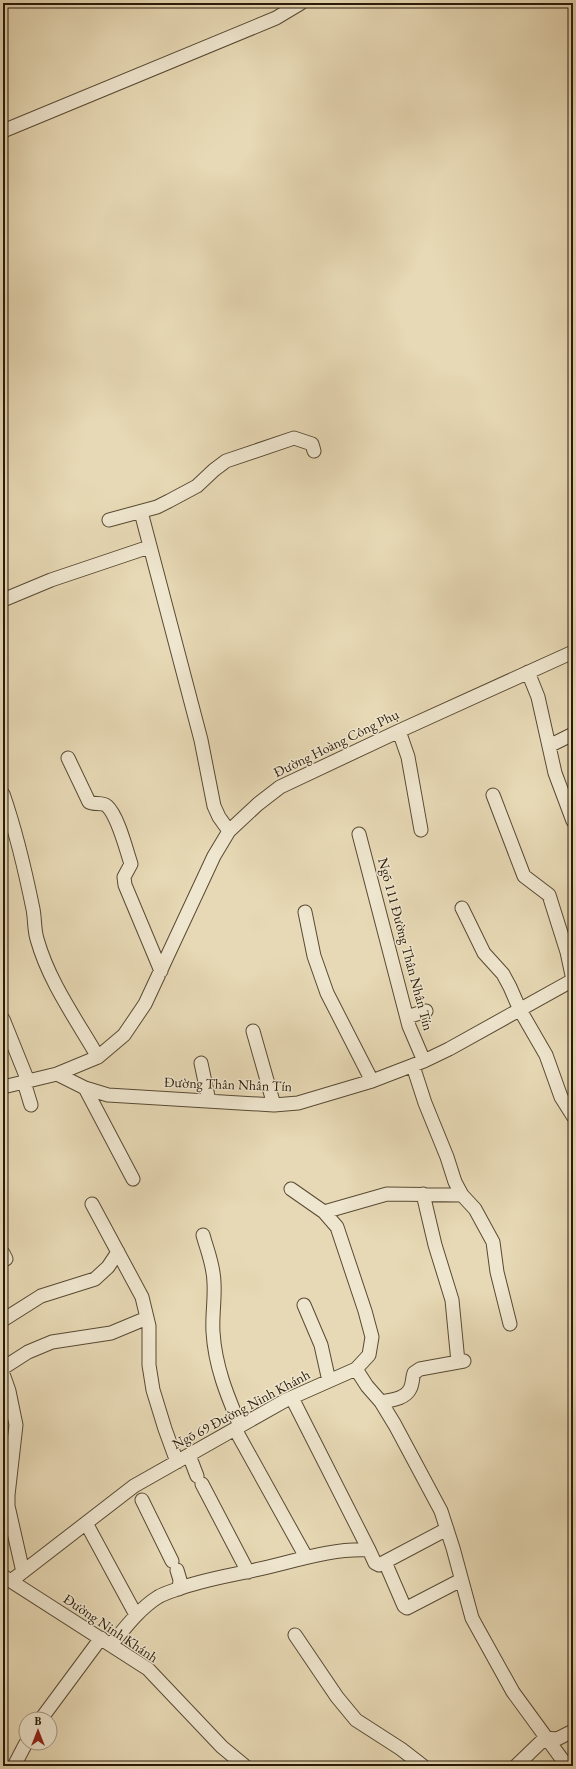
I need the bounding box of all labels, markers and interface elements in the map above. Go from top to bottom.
street label: Đường Hoàng Công Phụ [270,705,402,781]
street label: Ngõ 111 Đường Thân Nhân Tín [374,856,438,1033]
street label: Đường Thân Nhân Tín [164,1073,293,1095]
street label: Ngõ 69 Đường Ninh Khánh [169,1365,313,1453]
street label: Đường Ninh Khánh [60,1590,162,1666]
north arrow [18,1711,58,1751]
text: B [35,1714,42,1728]

